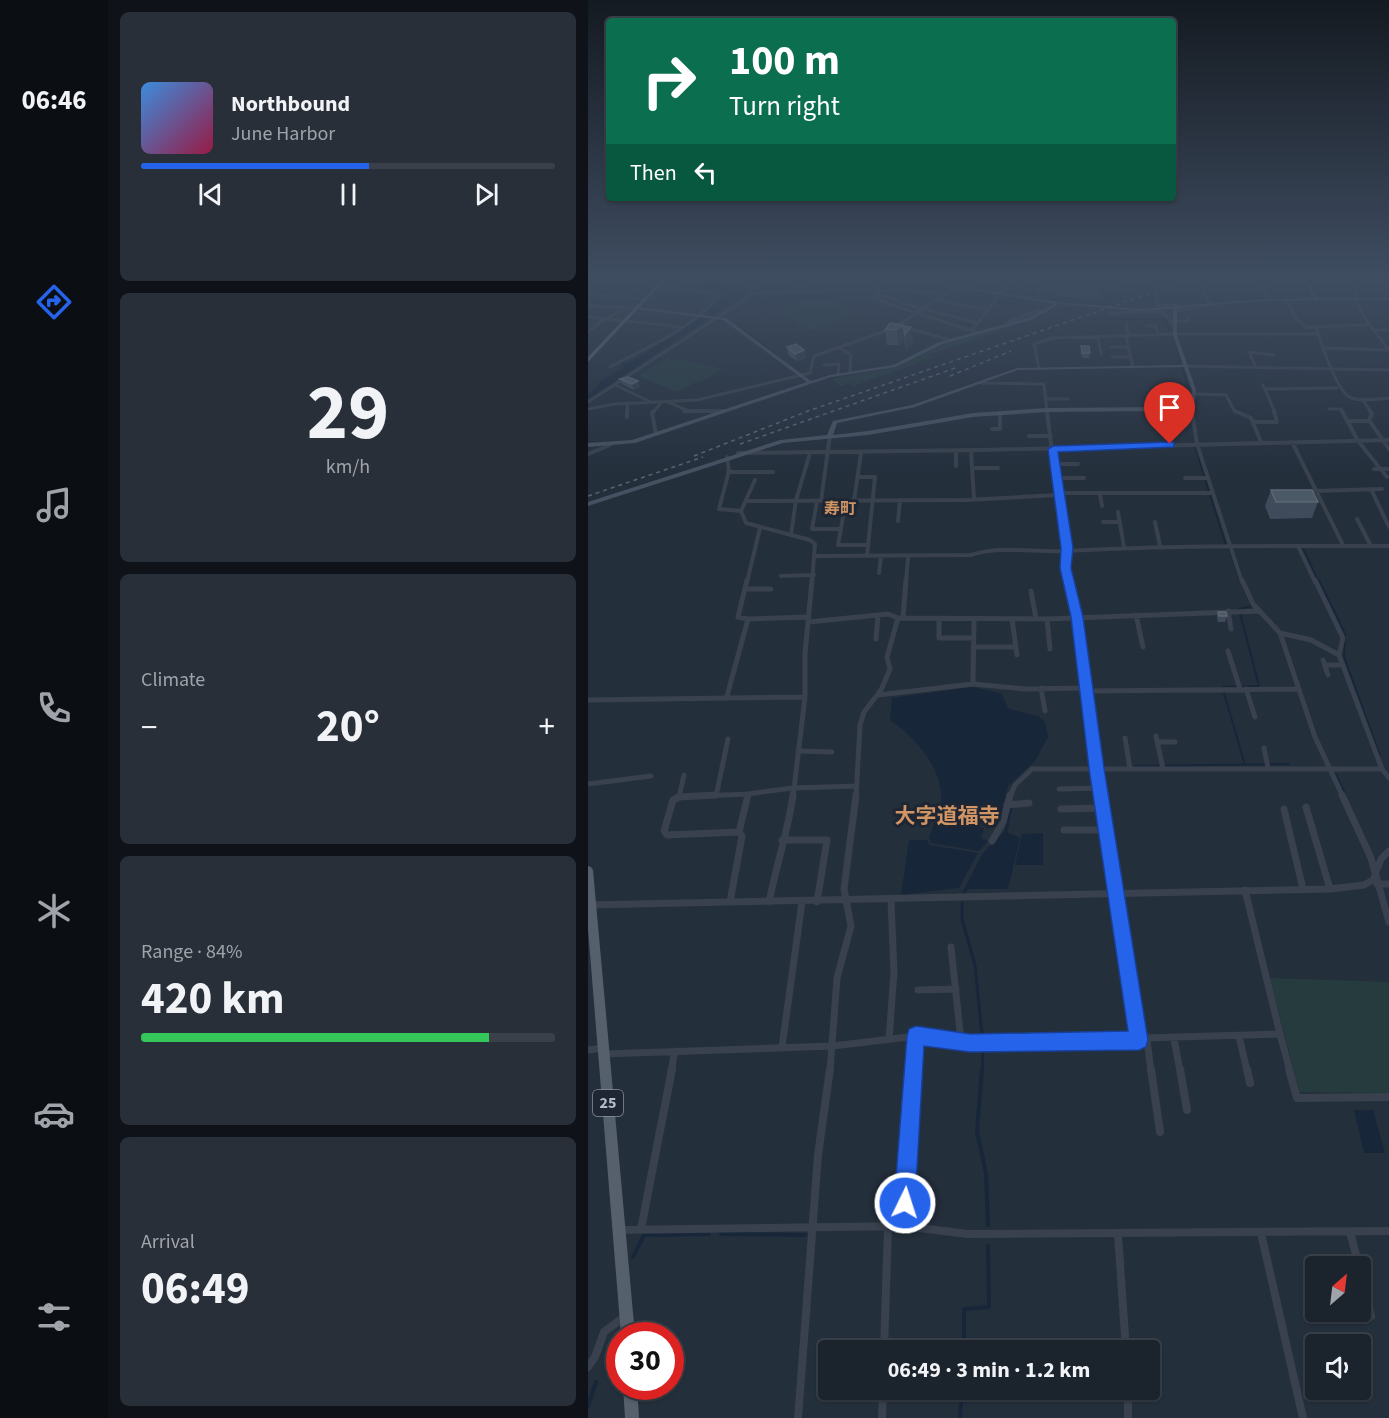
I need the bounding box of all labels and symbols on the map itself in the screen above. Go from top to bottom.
pin [1144,382,1195,444]
district label: 寿町 [824,498,856,520]
district label: 大字道福寺 [895,801,1000,831]
road number: 25 [593,1090,623,1116]
position arrow [873,1171,937,1235]
north arrow [1305,1256,1371,1322]
speed limit sign: 30 [606,1322,684,1400]

